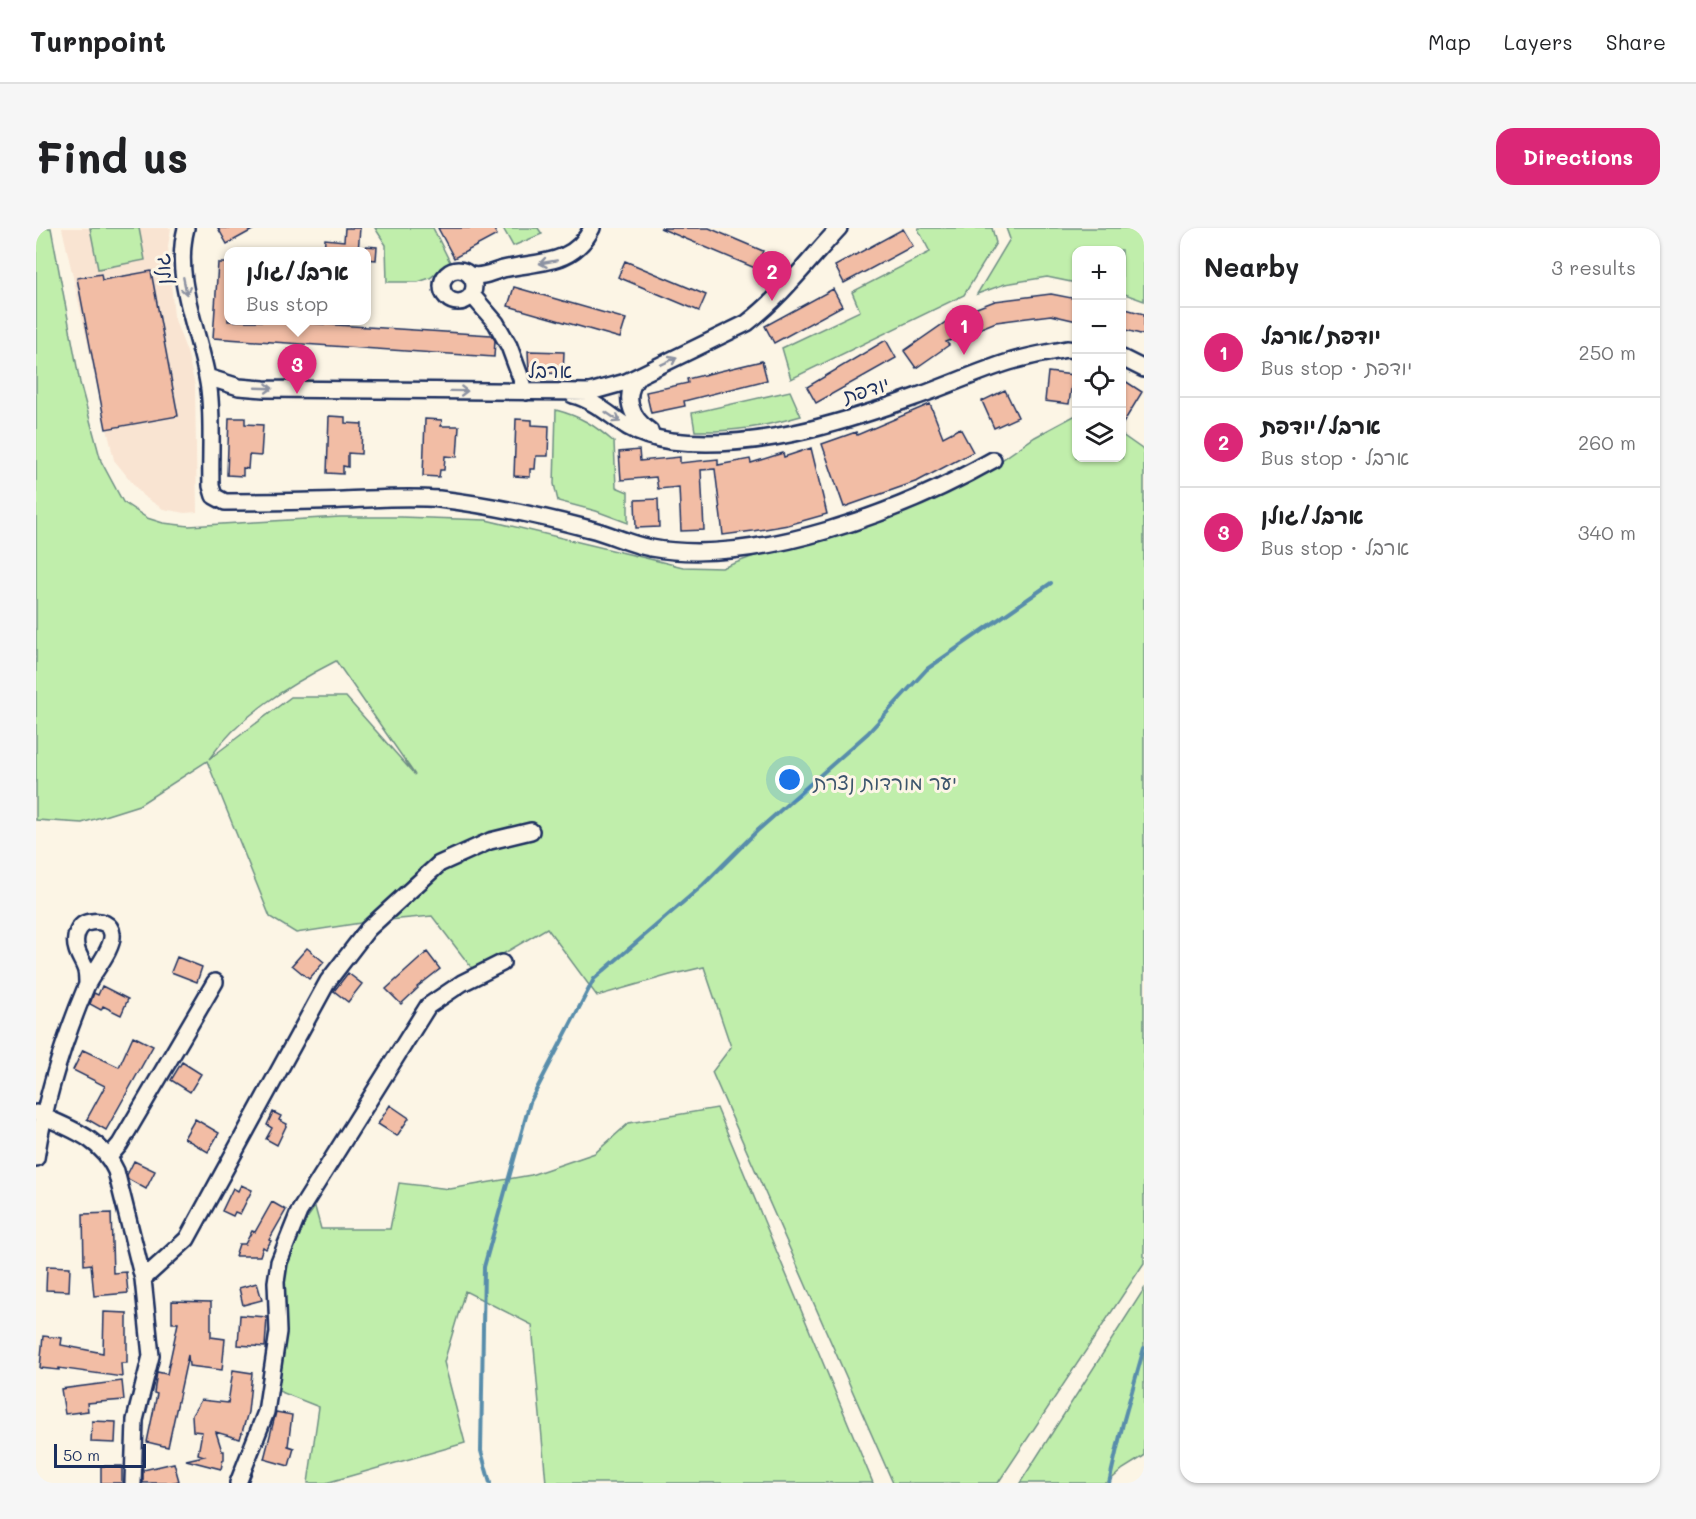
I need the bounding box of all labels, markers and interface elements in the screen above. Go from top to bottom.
text: Turnpoint [30,23,166,59]
text: Map [1428,28,1471,55]
text: Layers [1504,28,1573,55]
text: Share [1606,28,1666,55]
button: Directions [1496,128,1660,185]
text: Find us [36,129,188,184]
map controls [1072,246,1126,462]
button: + [1072,246,1126,300]
popup [224,247,371,325]
text: Nearby [1204,250,1299,284]
pin: 2 [752,251,792,301]
street label: גולן [148,252,176,286]
text: 3 results [1551,254,1636,280]
one-way arrow [538,256,558,267]
text: ארבל/גולן [246,257,349,286]
one-way arrow [180,275,191,295]
text: Bus stop [246,290,328,316]
button: − [1072,300,1126,354]
pin: 1 [944,306,984,355]
text: יודפת/ארבל [1261,321,1381,350]
text: 1 [1219,339,1228,365]
text: 250 m [1579,339,1636,365]
pin: 3 [278,344,316,394]
one-way arrow [659,354,677,366]
button: locate [1072,354,1126,408]
text: Bus stop · יודפת [1261,354,1412,380]
street label: ארבל [528,357,572,383]
street label: יודפת [838,370,892,409]
one-way arrow [253,383,273,394]
one-way arrow [448,385,468,397]
button: layers [1072,408,1126,462]
one-way arrow [604,411,621,423]
text: ארבל/יודפת [1261,411,1381,440]
text: 2 [1218,429,1229,455]
text: 260 m [1578,429,1636,455]
text: Bus stop · ארבל [1261,444,1409,470]
text: ארבל/גולן [1261,501,1364,530]
text: 3 [1218,519,1230,545]
text: 340 m [1578,519,1636,545]
text: Bus stop · ארבל [1261,534,1409,560]
your location [775,765,804,794]
park label: יער מורדות נצרת [812,769,957,795]
scale bar [54,1441,146,1468]
text: 50 m [63,1444,100,1465]

